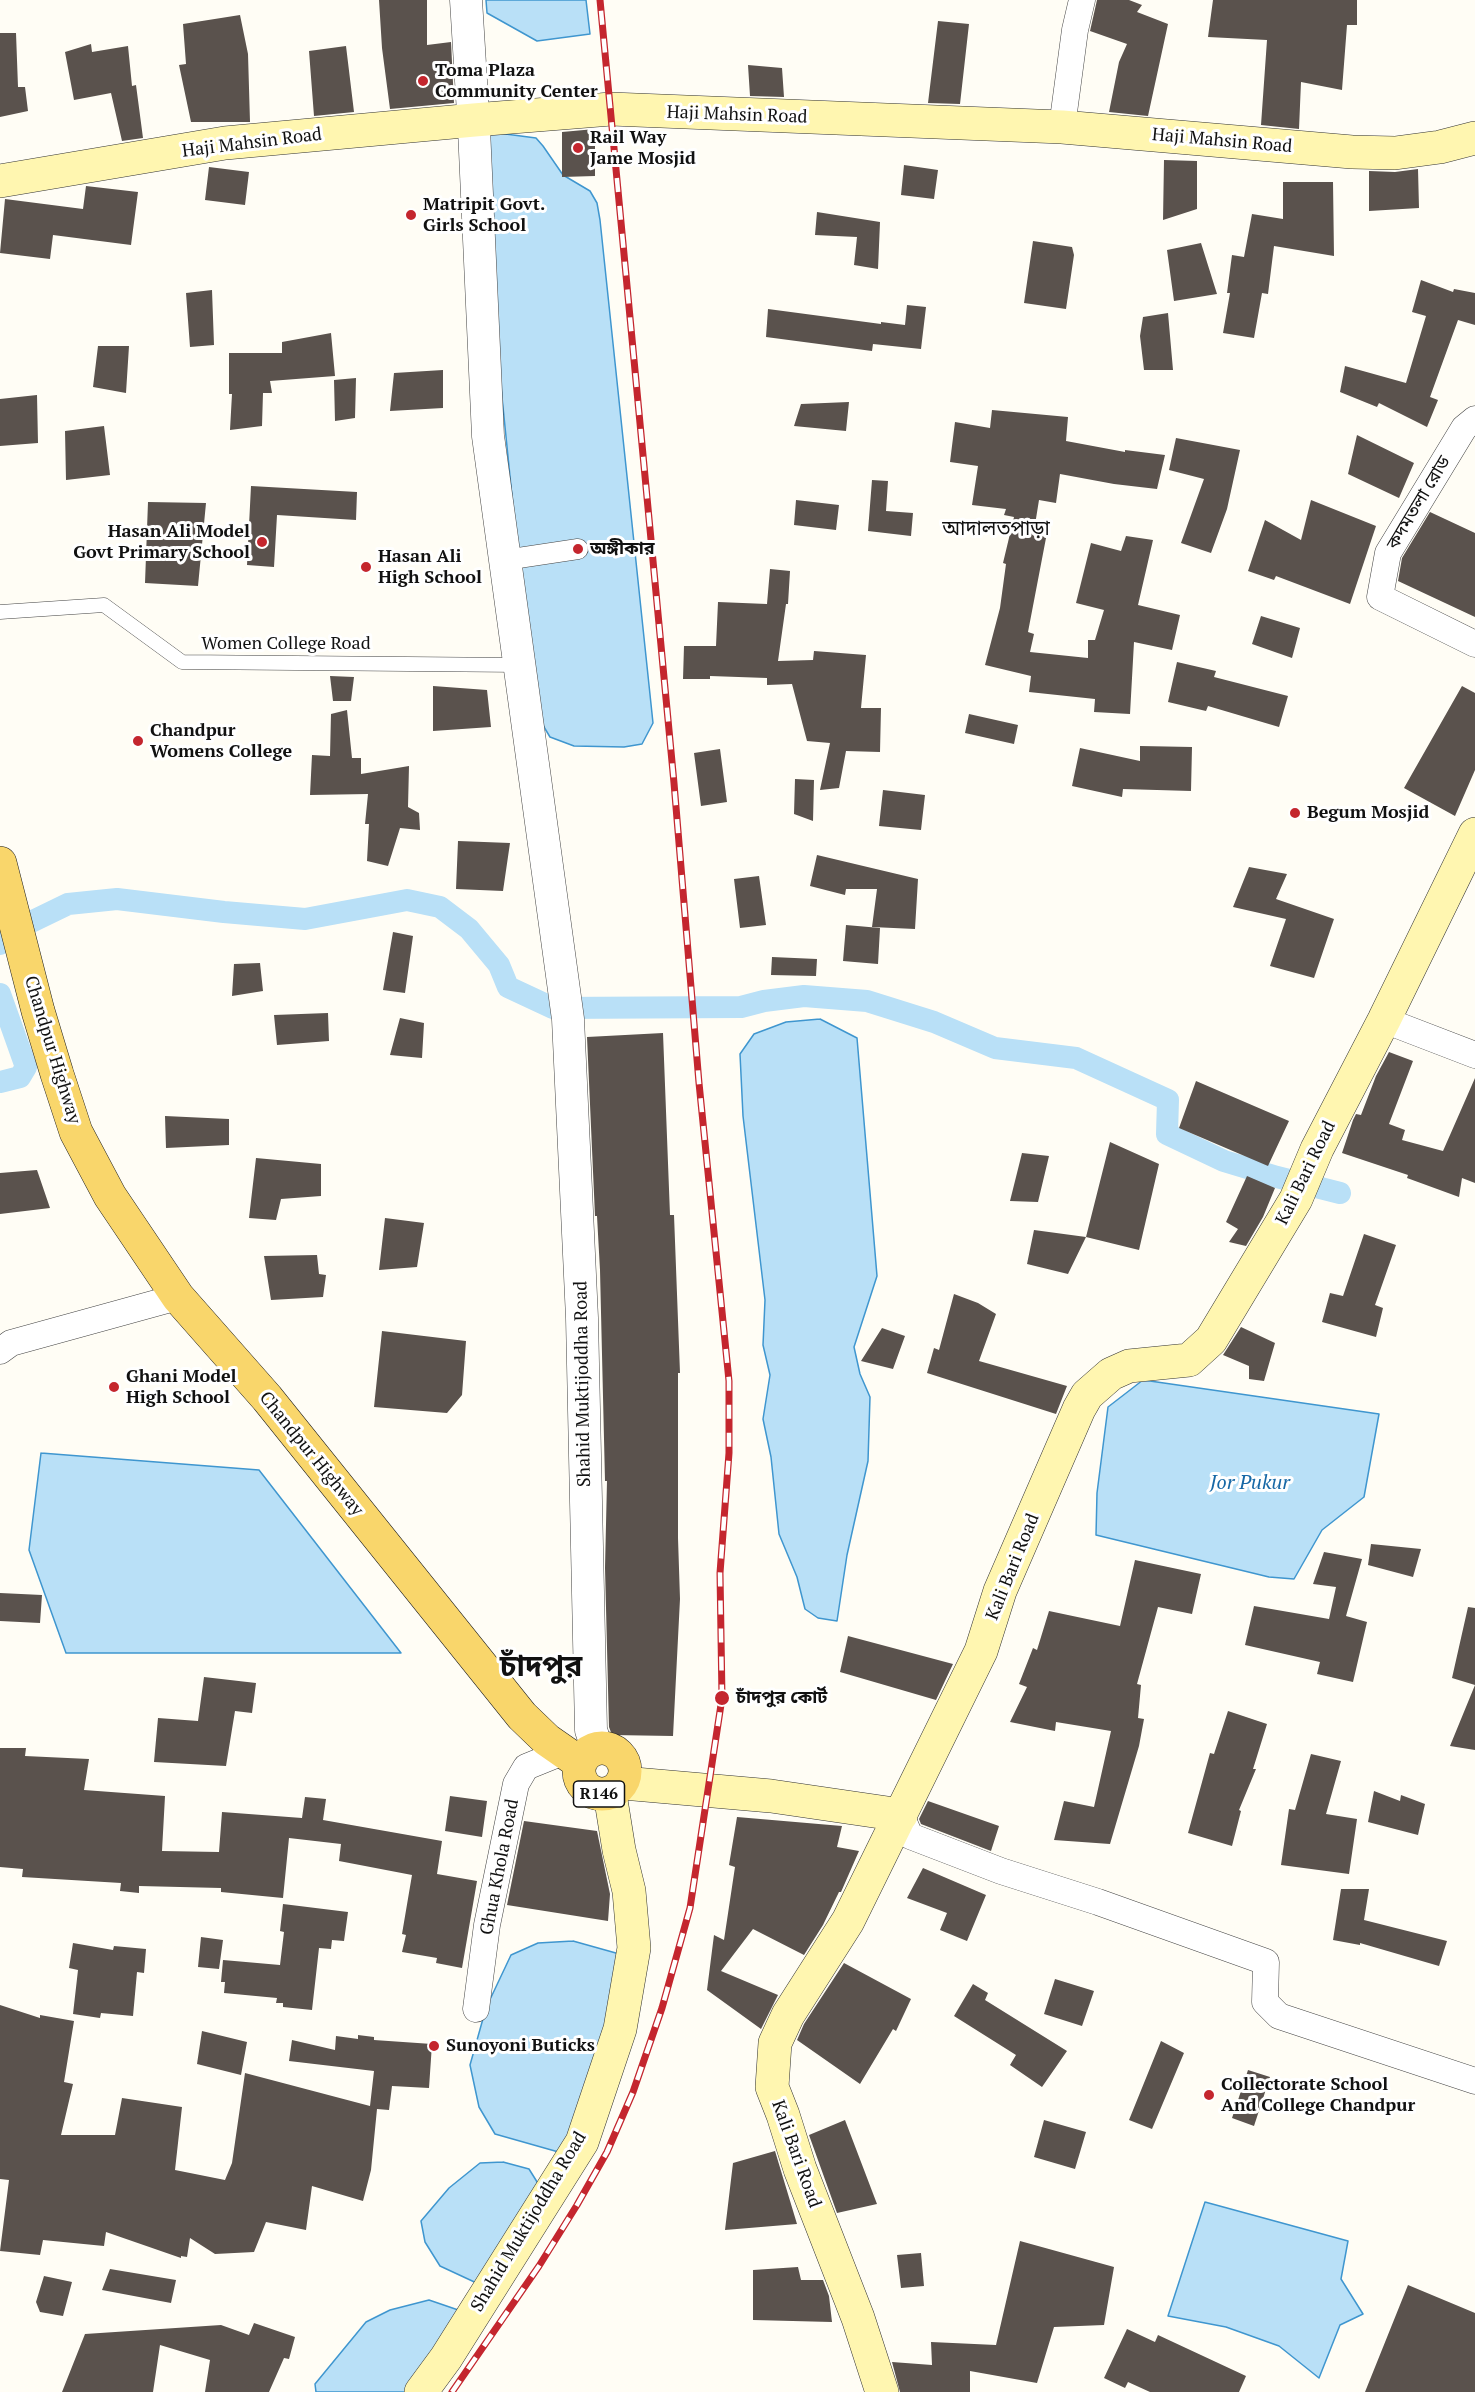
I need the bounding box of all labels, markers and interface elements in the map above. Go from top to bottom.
place label: Toma Plaza Community Center [435,60,598,103]
marker: Toma Plaza Community Center [416,74,430,88]
street label: Haji Mahsin Road [666,102,808,128]
street label: Haji Mahsin Road [181,124,323,162]
street label: Haji Mahsin Road [1151,124,1293,158]
place label: Rail Way Jame Mosjid [590,127,696,170]
marker: Rail Way Jame Mosjid [571,141,585,155]
place label: Matripit Govt. Girls School [423,194,545,236]
marker: Matripit Govt. Girls School [404,208,418,222]
street label: কদমতলা রোড [1383,452,1455,554]
district label: আদালতপাড়া [942,517,1050,541]
place label: Hasan Ali Model Govt Primary School [73,521,250,564]
marker: Hasan Ali Model Govt Primary School [255,535,269,549]
place label: অঙ্গীকার [590,538,655,560]
marker: অঙ্গীকার [571,542,585,556]
place label: Hasan Ali High School [378,546,482,588]
marker: Hasan Ali High School [359,560,373,574]
street label: Women College Road [201,633,371,655]
place label: Chandpur Womens College [150,720,292,762]
marker: Chandpur Womens College [131,734,145,748]
place label: Begum Mosjid [1307,802,1429,824]
marker: Begum Mosjid [1288,806,1302,820]
street label: Chandpur Highway [19,973,85,1127]
street label: Kali Bari Road [1272,1118,1340,1228]
street label: Shahid Muktijoddha Road [570,1281,596,1487]
place label: Ghani Model High School [126,1366,237,1408]
marker: Ghani Model High School [107,1380,121,1394]
street label: Chandpur Highway [254,1388,368,1520]
water label: Jor Pukur [1210,1471,1290,1495]
street label: Kali Bari Road [982,1511,1044,1623]
district label: চাঁদপুর [500,1649,582,1685]
place label: চাঁদপুর কোর্ট [736,1687,827,1709]
marker: চাঁদপুর কোর্ট [713,1689,731,1707]
road number: R146 [574,1781,624,1807]
street label: Ghua Khola Road [476,1797,524,1937]
place label: Sunoyoni Buticks [446,2035,595,2057]
marker: Sunoyoni Buticks [427,2039,441,2053]
place label: Collectorate School And College Chandpur [1221,2074,1415,2116]
marker: Collectorate School And College Chandpur [1202,2088,1216,2102]
street label: Kali Bari Road [767,2097,825,2211]
street label: Shahid Muktijoddha Road [467,2128,591,2316]

